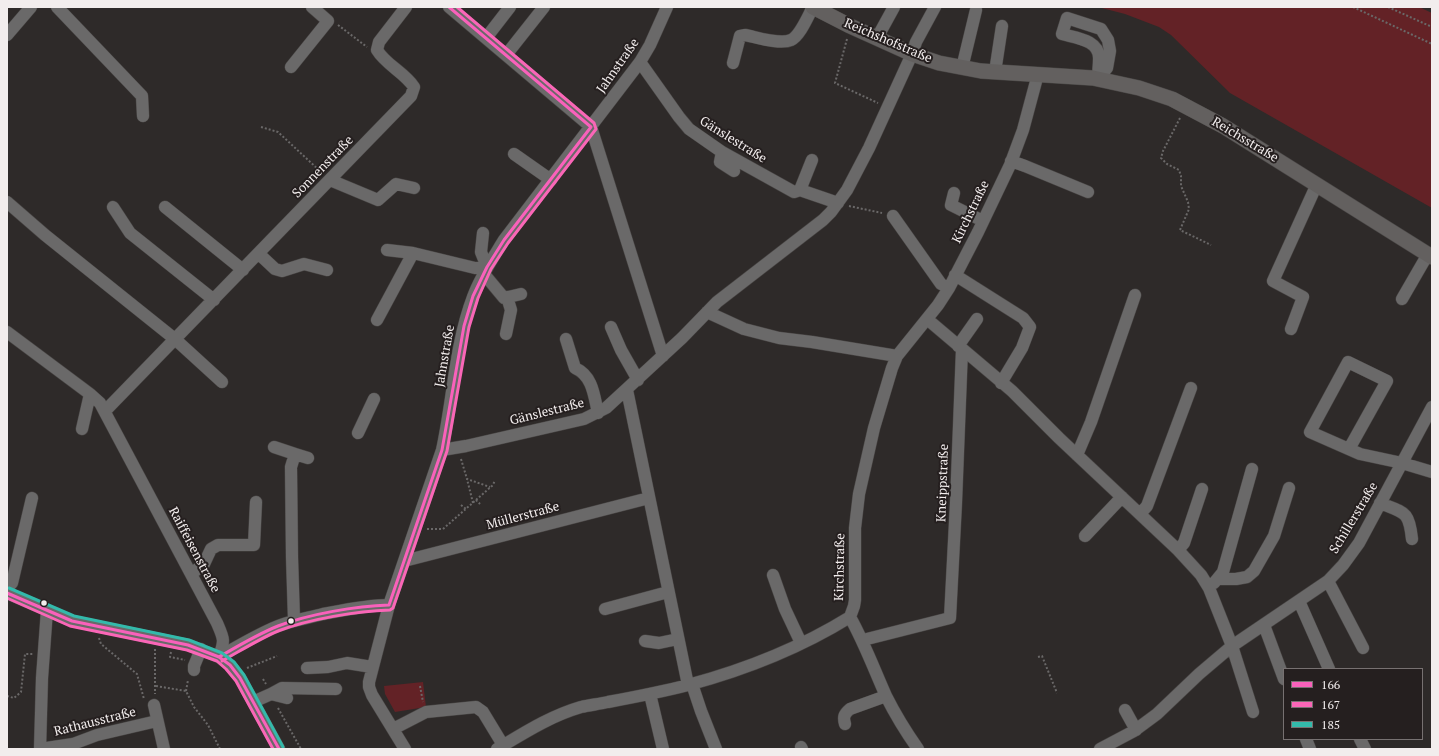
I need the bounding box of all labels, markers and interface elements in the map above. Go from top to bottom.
street label: Reichshofstraße [842,15,934,67]
street label: Jahnstraße [593,36,643,96]
street label: Gänslestraße [697,113,769,167]
street label: Reichsstraße [1209,114,1281,166]
street label: Sonnenstraße [289,133,357,201]
street label: Kirchstraße [949,178,993,246]
street label: Jahnstraße [432,324,458,388]
street label: Gänslestraße [508,395,586,429]
street label: Kneippstraße [934,444,952,522]
street label: Schillerstraße [1327,479,1381,557]
street label: Müllerstraße [485,499,561,533]
street label: Raiffeisenstraße [165,505,223,595]
street label: Kirchstraße [832,533,848,601]
unlabelled marker [39,598,49,608]
unlabelled marker [286,616,296,626]
legend [1283,668,1423,740]
text: 166 [1321,677,1340,692]
text: 167 [1321,697,1340,712]
street label: Rathausstraße [52,704,138,740]
text: 185 [1321,717,1340,732]

